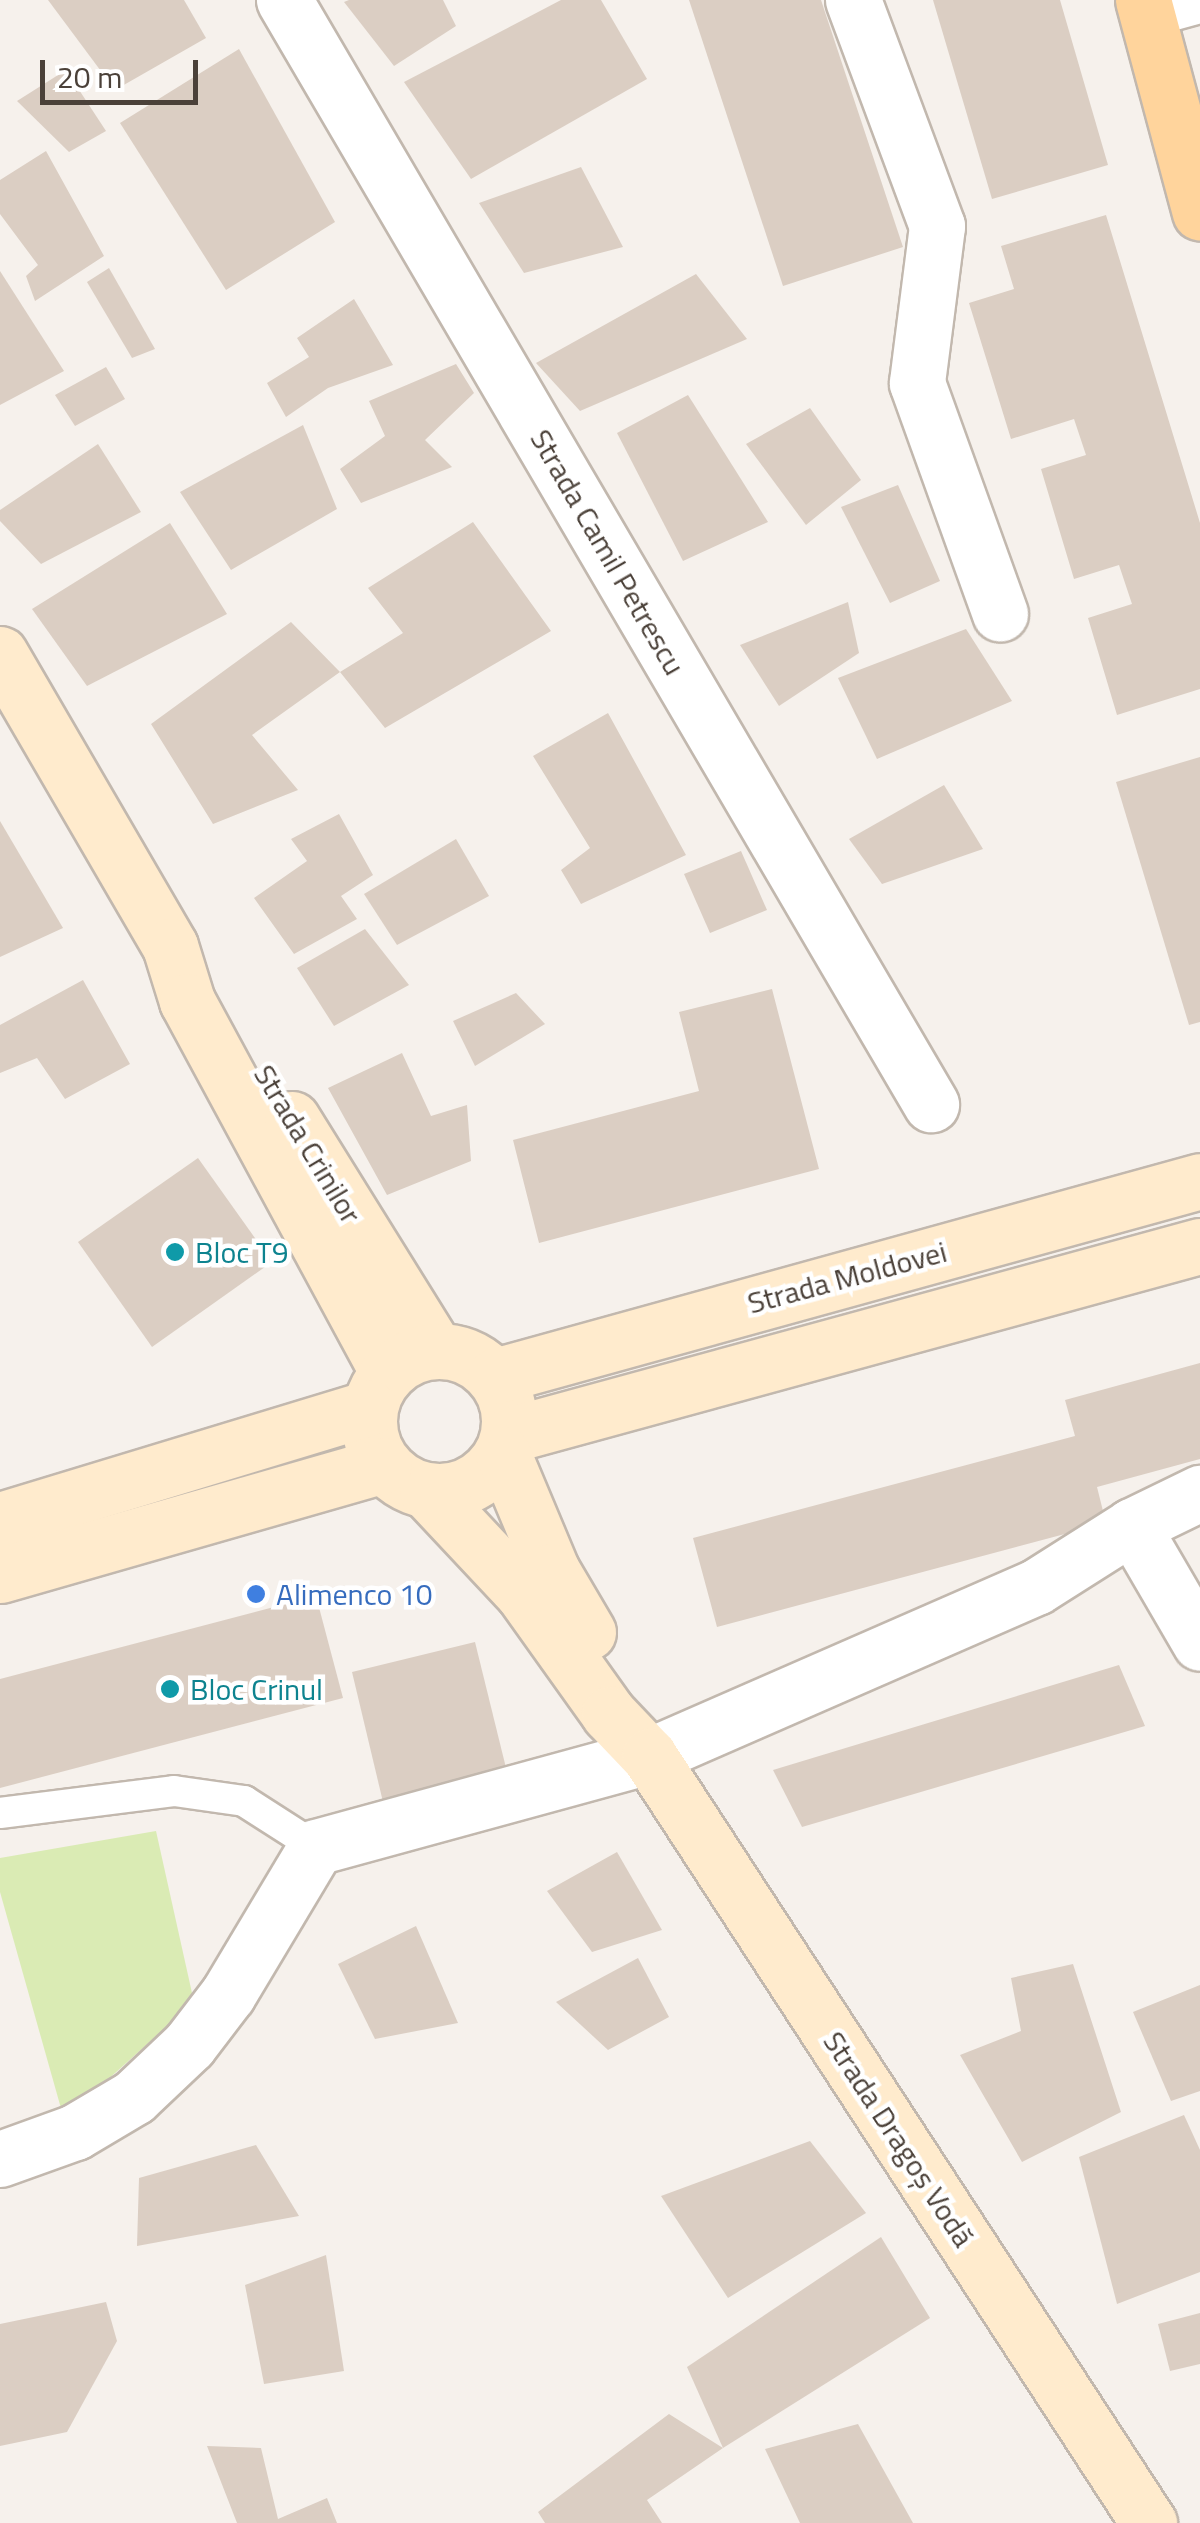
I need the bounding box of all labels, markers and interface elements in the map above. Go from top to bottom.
scale bar [45,40,202,102]
text: 20 m [57,54,122,100]
street label: Strada Camil Petrescu [523,423,693,681]
street label: Strada Crinilor [247,1058,369,1230]
street label: Strada Moldovei [744,1233,950,1321]
place label: Bloc T9 [195,1234,289,1270]
marker: Bloc T9 [164,1241,186,1263]
place label: Alimenco 10 [276,1576,433,1612]
marker: Alimenco 10 [245,1583,267,1605]
place label: Bloc Crinul [190,1671,323,1707]
marker: Bloc Crinul [159,1678,181,1700]
street label: Strada Dragoș Vodă [816,2025,982,2253]

